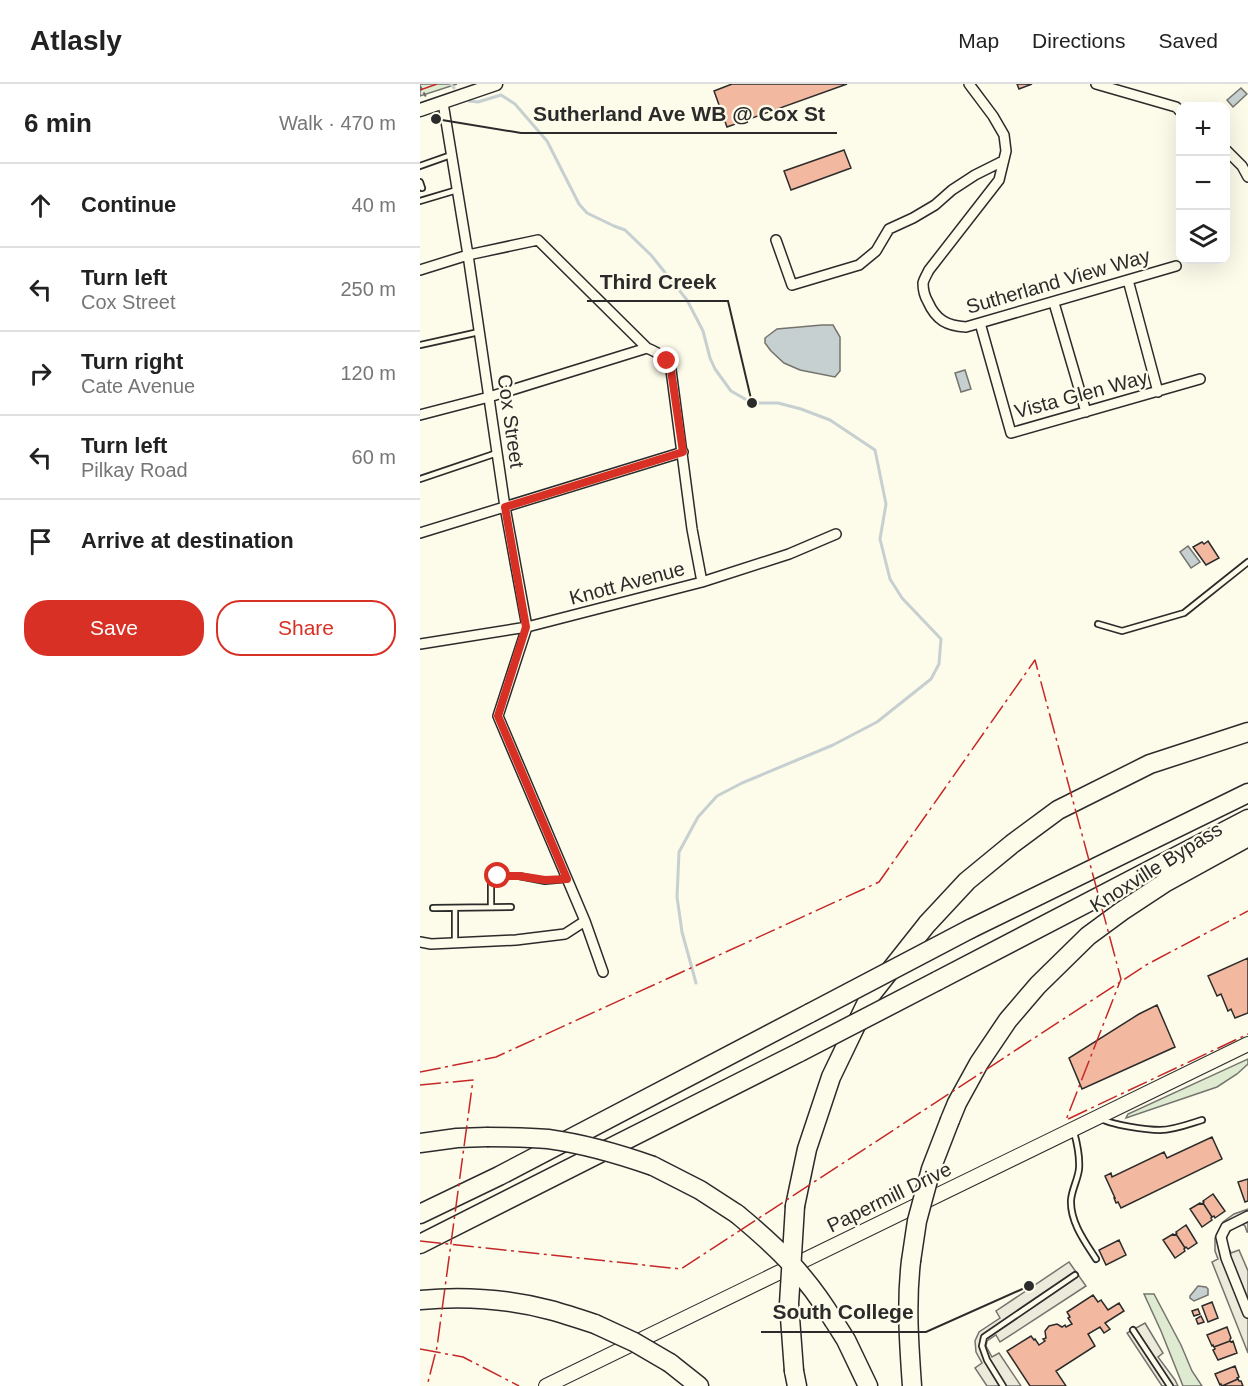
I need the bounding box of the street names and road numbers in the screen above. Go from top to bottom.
street label: Sutherland View Way [964,244,1152,318]
street label: Vista Glen Way [1012,366,1150,422]
street label: Cox Street [494,373,529,470]
street label: Knott Avenue [567,557,687,609]
street label: Knoxville Bypass [1086,818,1226,916]
street label: Papermill Drive [823,1157,955,1237]

